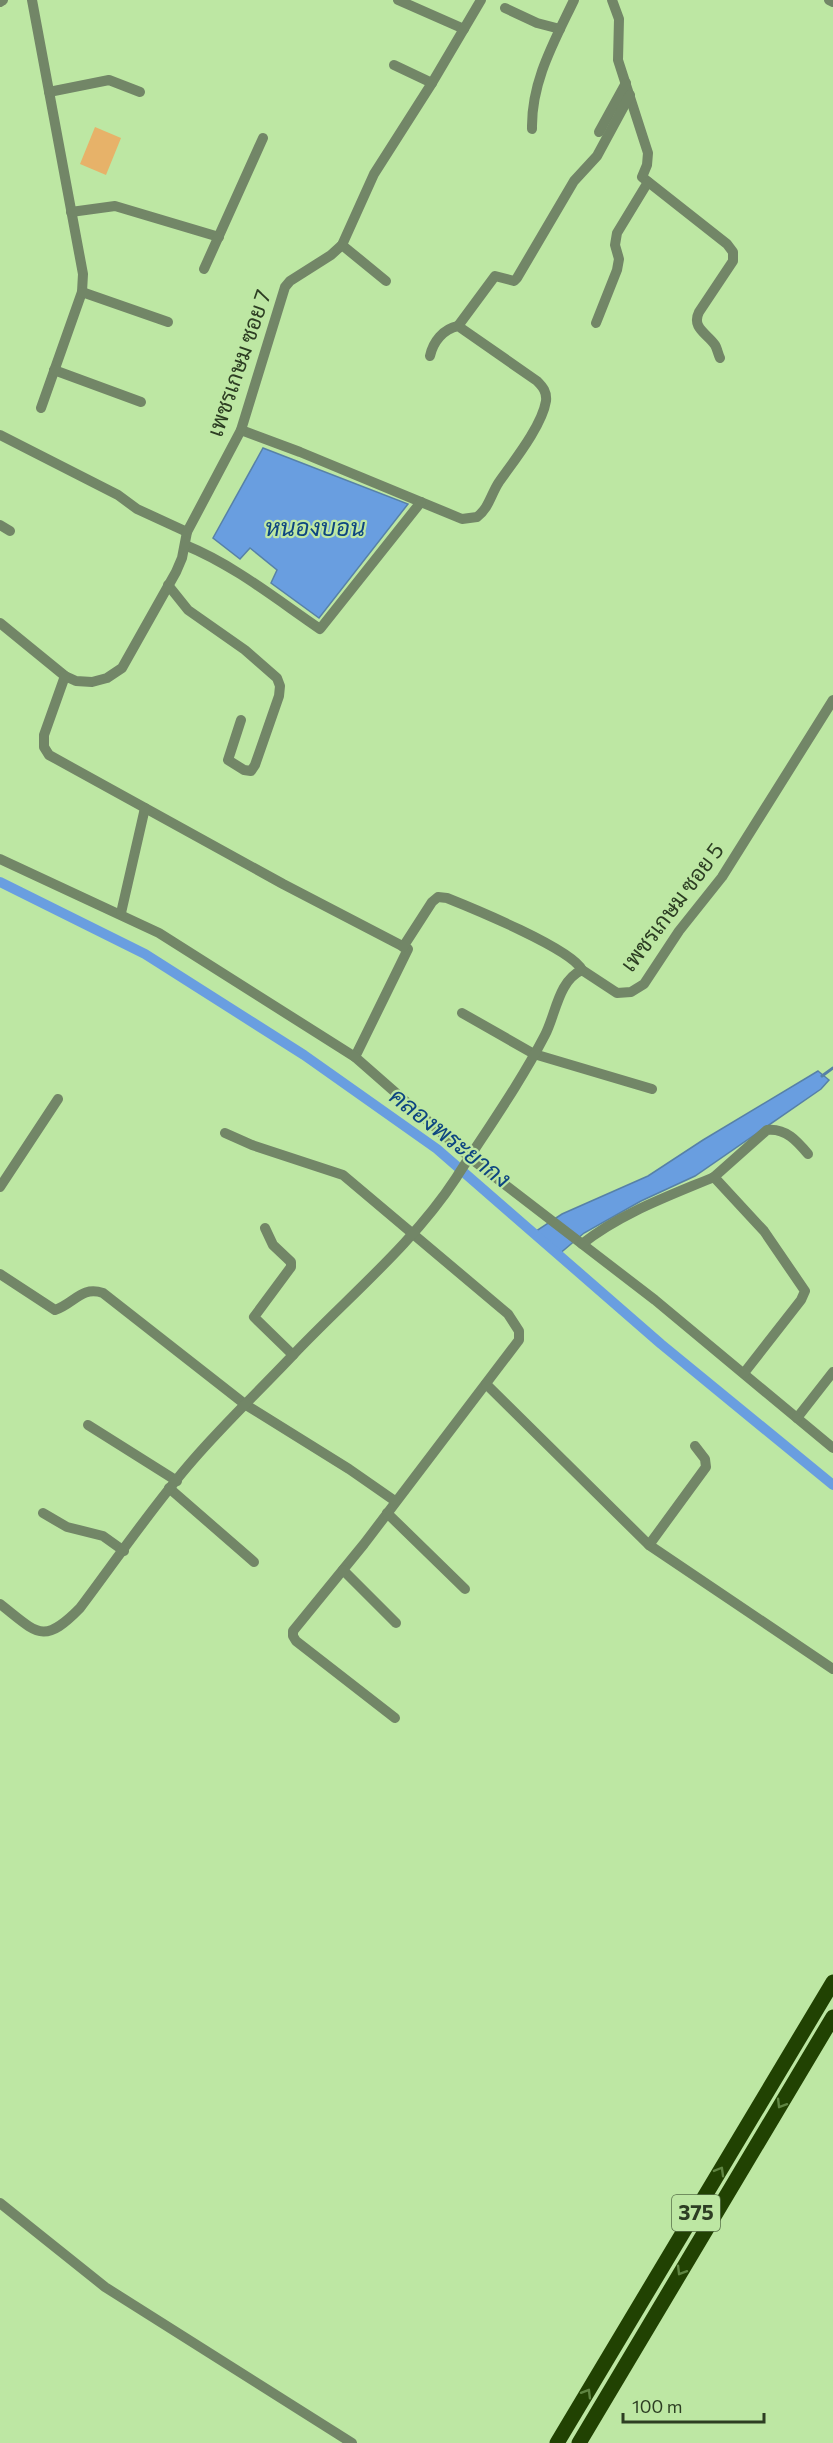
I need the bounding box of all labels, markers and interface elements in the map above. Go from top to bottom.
street label: เพชรเกษม ซอย 7 [201,286,276,440]
water label: หนองบอน [265,512,365,541]
street label: เพชรเกษม ซอย 5 [614,837,729,977]
water label: คลองพระยากง [385,1081,517,1193]
one-way arrow [777,2098,789,2108]
one-way arrow [712,2167,724,2177]
road number: 375 [672,2195,720,2231]
one-way arrow [677,2265,689,2275]
scale bar [623,2386,764,2424]
one-way arrow [580,2389,592,2399]
text: 100 m [632,2395,682,2417]

